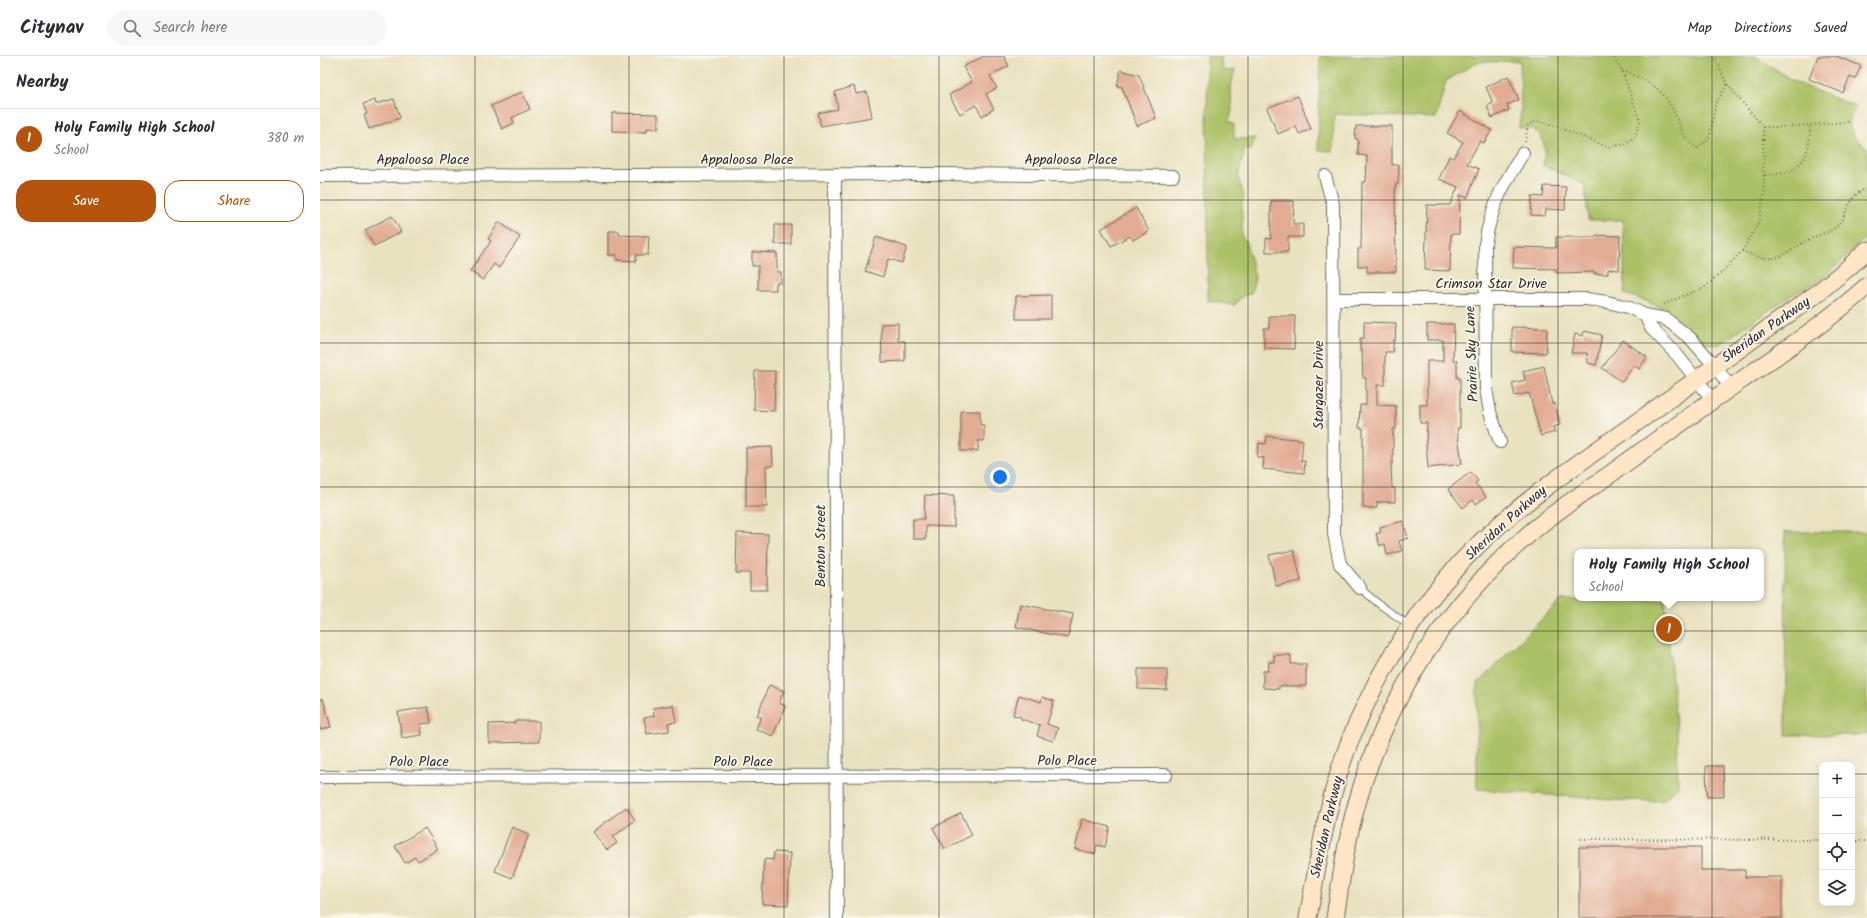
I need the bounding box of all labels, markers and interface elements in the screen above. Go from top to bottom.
search box [107,10,387,46]
text: Citynav [20,13,83,43]
text: Search here [153,16,227,40]
icon: search [121,17,143,39]
text: Map [1687,17,1712,39]
text: Directions [1734,17,1792,39]
text: Saved [1814,17,1847,39]
text: Nearby [16,69,68,96]
text: Holy Family High School [54,116,215,140]
text: 1 [27,128,31,149]
text: 380 m [267,128,304,149]
text: School [54,140,89,161]
street label: Appaloosa Place [377,149,470,171]
street label: Appaloosa Place [701,149,794,171]
street label: Appaloosa Place [1025,149,1118,171]
button: Save [16,180,156,222]
button: Share [164,180,304,222]
street label: Crimson Star Drive [1435,273,1548,295]
street label: Sheridan Parkway [1717,291,1815,369]
street label: Prairie Sky Lane [1459,305,1485,402]
street label: Stargazer Drive [1308,340,1330,430]
your location [990,467,1010,487]
street label: Sheridan Parkway [1460,480,1552,566]
street label: Benton Street [810,504,832,588]
popup [1574,549,1764,601]
text: Holy Family High School [1589,553,1749,577]
text: School [1589,577,1623,598]
pin: 1 [1656,614,1682,644]
street label: Polo Place [1037,750,1097,772]
street label: Polo Place [389,751,449,773]
street label: Polo Place [713,751,773,773]
map controls [1819,762,1855,906]
button: + [1819,762,1855,798]
street label: Sheridan Parkway [1305,774,1349,880]
button: − [1819,798,1855,834]
button: locate [1819,834,1855,870]
button: layers [1819,870,1855,906]

